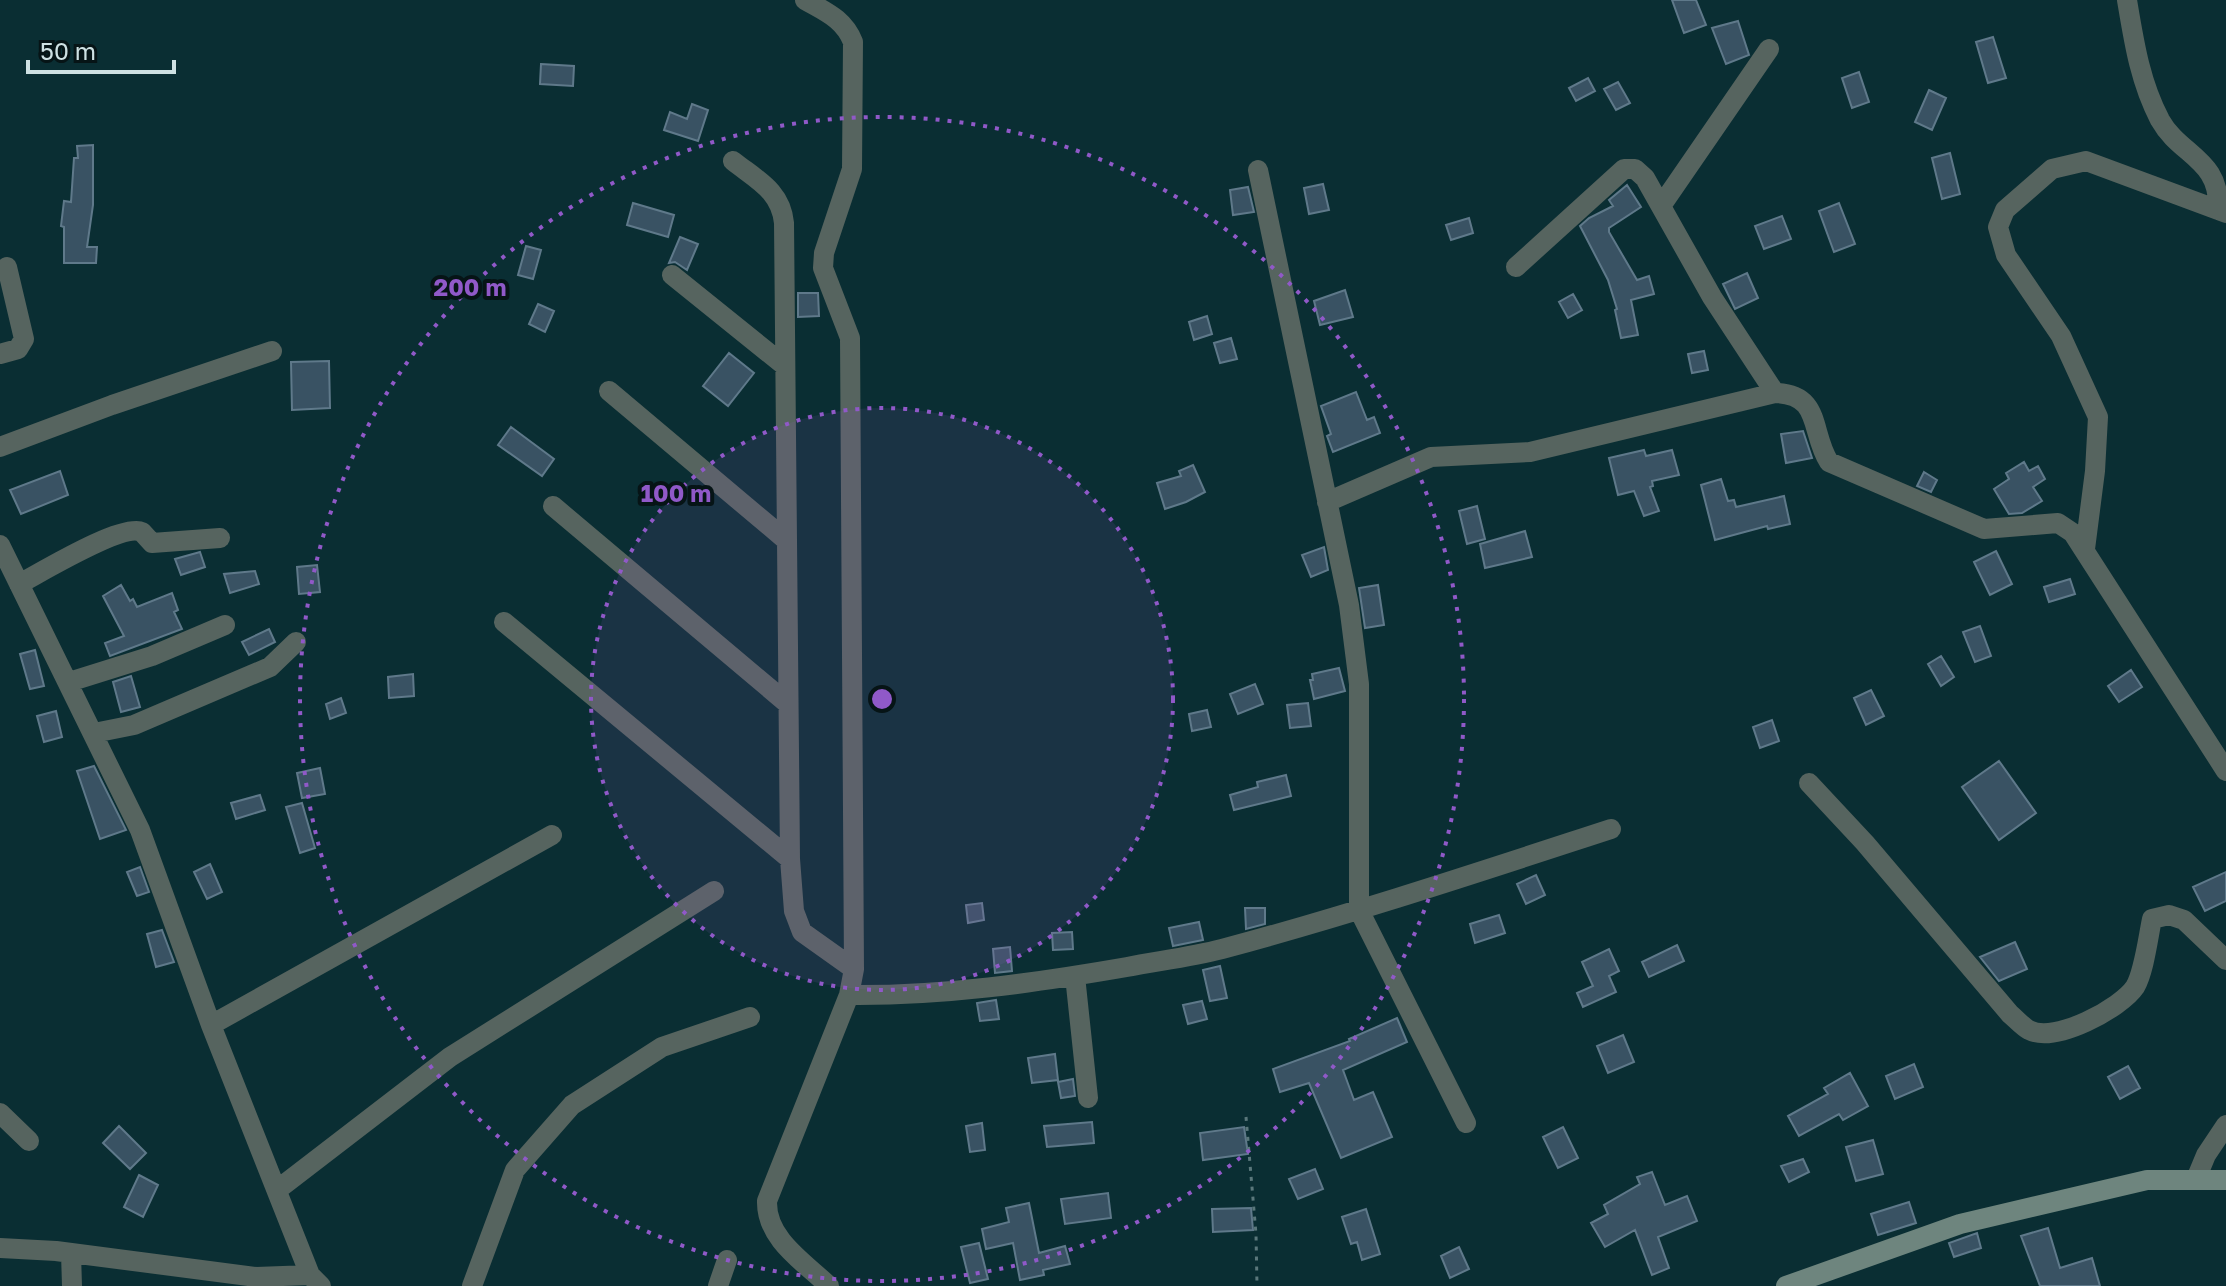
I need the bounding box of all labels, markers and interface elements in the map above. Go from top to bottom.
scale bar [28,24,174,74]
text: 50 m [40,36,96,65]
text: 200 m [434,272,506,301]
text: 100 m [641,478,711,507]
centre of rings [868,685,896,713]

